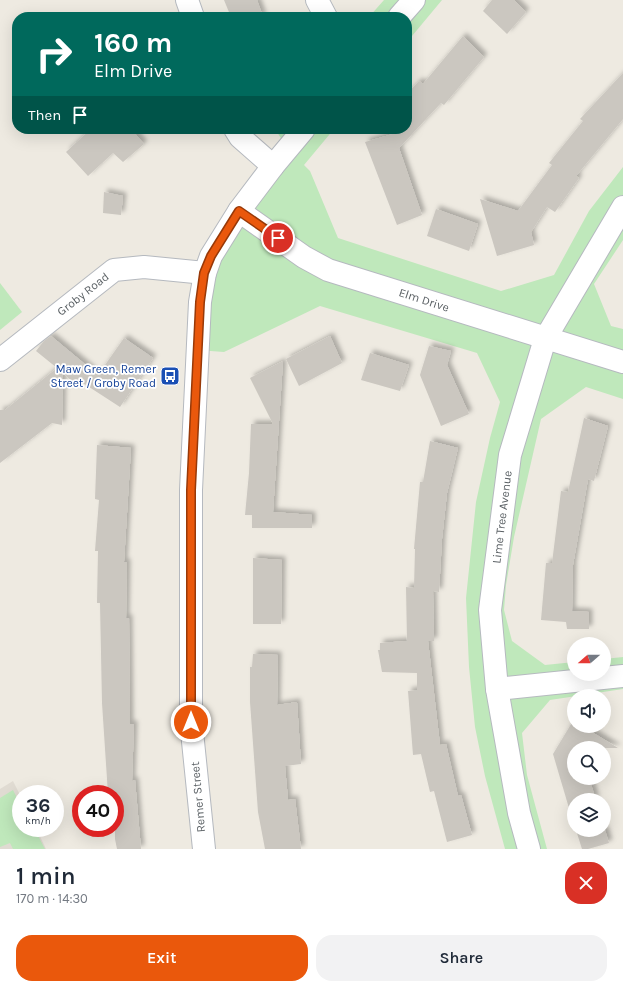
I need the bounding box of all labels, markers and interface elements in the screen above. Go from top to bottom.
text: 160 m [94,26,172,59]
icon: right [28,28,80,80]
text: Elm Drive [94,60,172,82]
icon: arrive [69,104,91,126]
text: Then [28,106,61,124]
pin [261,221,295,255]
icon: arrive [267,227,289,249]
street label: Groby Road [54,269,112,319]
street label: Elm Drive [397,285,451,315]
place label: Maw Green, Remer Street / Groby Road [50,362,157,390]
bus stop icon: Maw Green, Remer Street / Groby Road [159,365,181,387]
street label: Lime Tree Avenue [489,470,515,564]
north arrow [567,637,611,681]
map controls [567,637,611,837]
button: sound [567,689,611,733]
position arrow [170,701,212,743]
button: search [567,741,611,785]
street label: Remer Street [188,761,208,833]
speed limit sign: 40 [72,785,124,837]
button: layers [567,793,611,837]
text: 36 [26,794,50,817]
text: km/h [25,815,51,827]
text: 1 min [16,862,76,890]
button: close [565,862,607,904]
text: 170 m · 14:30 [16,891,88,906]
button: Exit [16,935,308,981]
button: Share [316,935,607,981]

